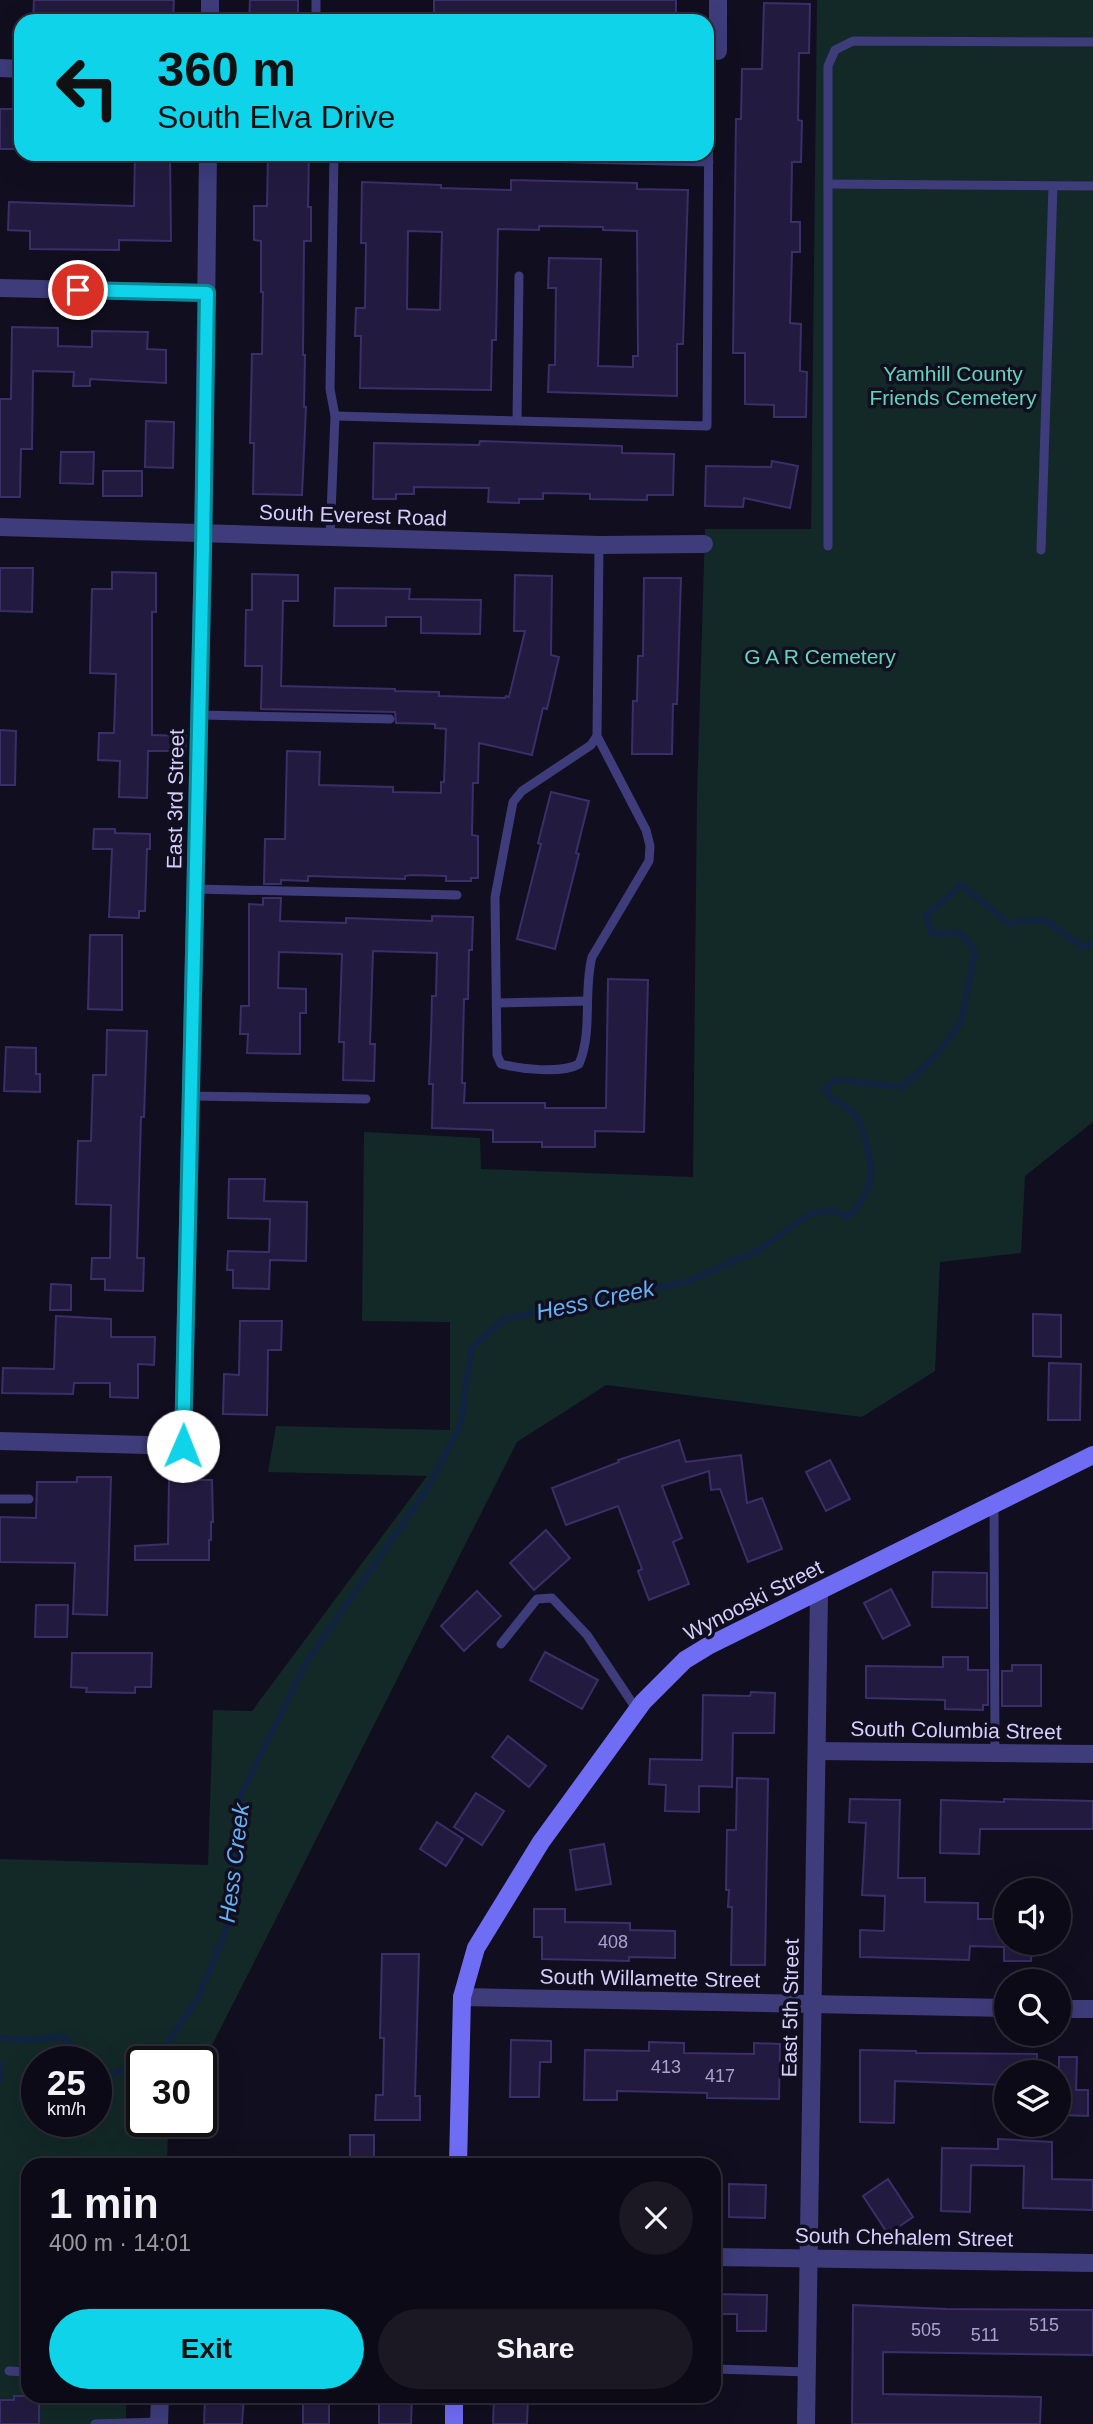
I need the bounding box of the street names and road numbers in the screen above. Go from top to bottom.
street label: South Everest Road [259,500,447,530]
street label: East 3rd Street [162,729,188,869]
street label: Wynooski Street [680,1555,826,1645]
street label: South Columbia Street [850,1717,1062,1743]
street label: East 5th Street [777,1938,803,2078]
street label: South Willamette Street [540,1965,761,1991]
street label: South Chehalem Street [795,2224,1013,2250]

